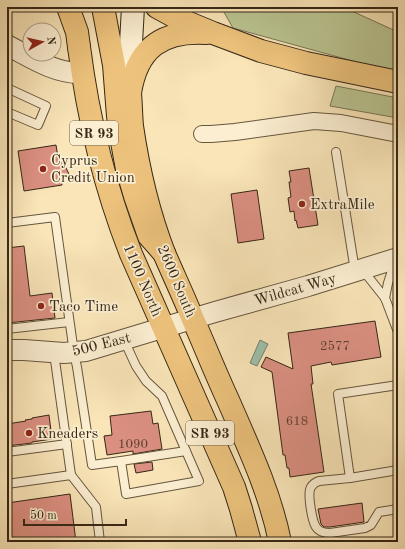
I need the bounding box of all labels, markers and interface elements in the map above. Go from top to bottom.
north arrow [22,22,62,62]
text: N [44,36,57,46]
road number: SR 93 [70,121,118,145]
place label: Cyprus Credit Union [51,154,135,186]
marker: Cyprus Credit Union [38,164,48,174]
place label: ExtraMile [310,198,375,213]
marker: ExtraMile [297,199,307,209]
street label: 1100 North [120,242,164,319]
street label: 2600 South [154,243,198,320]
street label: Wildcat Way [253,272,338,309]
place label: Taco Time [49,300,118,315]
marker: Taco Time [36,301,46,311]
street label: 500 East [71,331,132,360]
house number: 2577 [320,340,350,353]
house number: 618 [286,415,308,428]
road number: SR 93 [186,421,234,445]
place label: Kneaders [37,427,98,442]
marker: Kneaders [24,428,34,438]
house number: 1090 [118,438,148,451]
scale bar [24,501,126,527]
text: 50 m [30,509,57,522]

